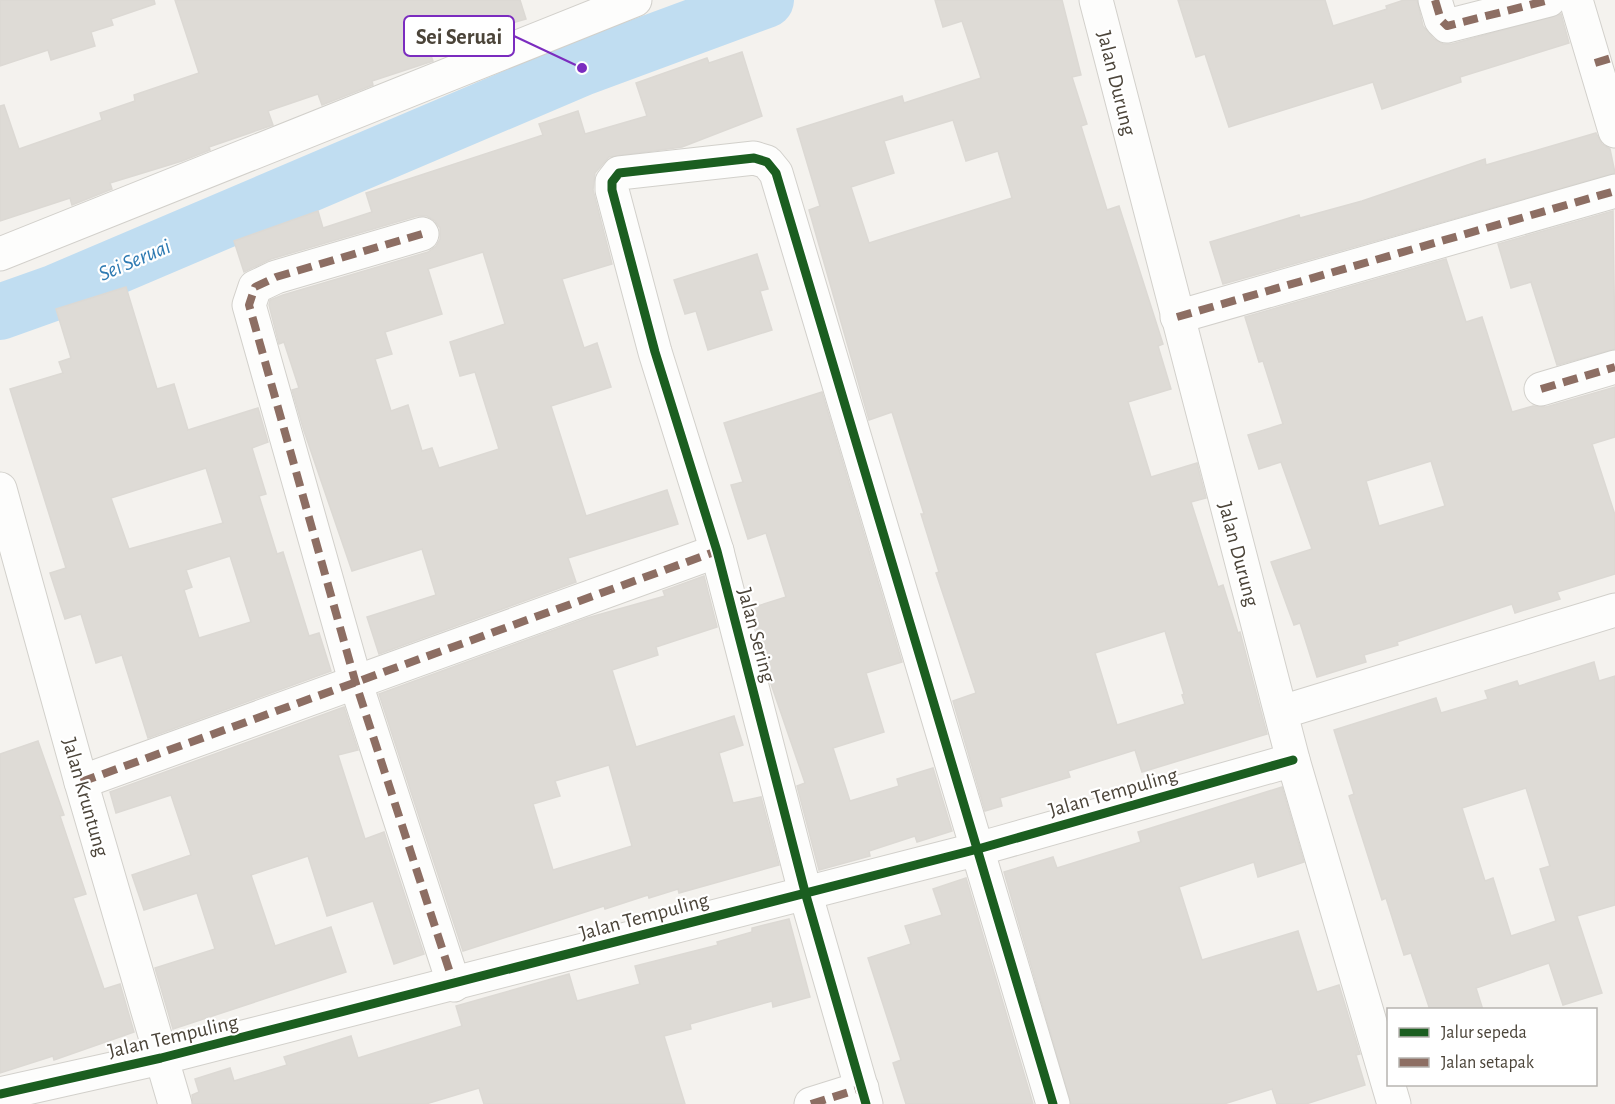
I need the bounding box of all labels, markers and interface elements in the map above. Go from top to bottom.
callout: Sei Seruai [404,16,514,56]
text: Sei Seruai [416,26,502,48]
street label: Jalan Durung [1093,29,1140,138]
water label: Sei Seruai [95,235,174,285]
street label: Jalan Durung [1215,500,1263,609]
street label: Jalan Sering [734,586,779,685]
street label: Jalan Kruntung [59,735,113,860]
street label: Jalan Tempuling [1046,764,1181,821]
street label: Jalan Tempuling [577,889,712,944]
legend [1387,1008,1597,1086]
street label: Jalan Tempuling [106,1011,241,1062]
text: Jalur sepeda [1441,1024,1527,1042]
text: Jalan setapak [1441,1054,1535,1072]

